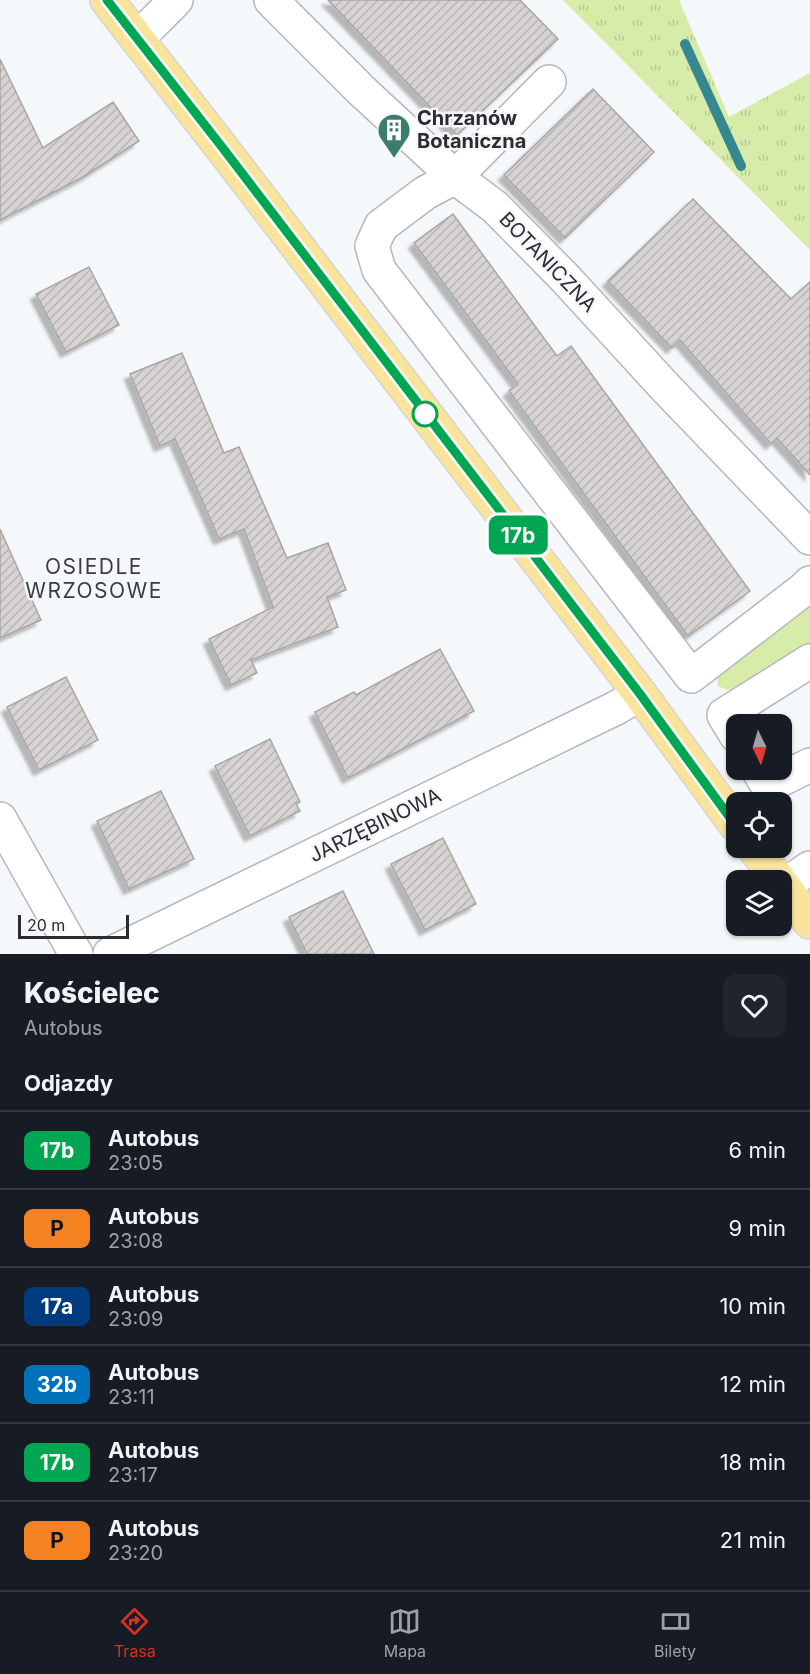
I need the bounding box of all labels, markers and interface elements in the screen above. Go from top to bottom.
place label: Chrzanów Botaniczna [417,106,526,153]
building icon: Chrzanów Botaniczna [376,112,412,159]
street label: BOTANICZNA [494,207,602,317]
unlabelled marker [412,401,438,427]
line badge: 17b [484,516,552,554]
text: 17b [501,523,535,548]
district label: OSIEDLE WRZOSOWE [25,554,163,603]
north arrow [726,714,792,780]
map controls [726,714,792,936]
street label: JARZĘBINOWA [305,783,445,867]
button: locate [726,792,792,858]
button: layers [726,870,792,936]
scale bar [18,912,129,940]
text: 20 m [27,915,65,935]
button: heart [723,974,786,1037]
text: Kościelec [24,976,160,1010]
text: Autobus [24,1016,103,1040]
text: Odjazdy [24,1070,113,1096]
text: Autobus [108,1125,199,1151]
text: 6 min [729,1137,786,1163]
text: 17b [40,1138,74,1163]
text: 23:05 [108,1151,163,1175]
text: Autobus [108,1203,199,1229]
text: 9 min [729,1215,786,1241]
text: P [50,1216,64,1241]
text: 23:08 [108,1229,163,1253]
text: Autobus [108,1281,199,1307]
text: 10 min [719,1293,786,1319]
text: 17a [41,1294,73,1319]
text: 23:09 [108,1307,163,1331]
text: Autobus [108,1359,199,1385]
text: 12 min [720,1371,786,1397]
text: 32b [37,1372,77,1397]
text: 23:11 [108,1385,155,1409]
text: Autobus [108,1437,199,1463]
text: 18 min [720,1449,786,1475]
text: 17b [40,1450,74,1475]
text: 23:17 [108,1463,158,1487]
text: Autobus [108,1515,199,1541]
text: 21 min [720,1527,786,1553]
text: P [50,1528,64,1553]
text: 23:20 [108,1541,163,1565]
tab: Trasa [114,1605,156,1661]
tab: Mapa [384,1605,426,1661]
tab: Bilety [654,1605,696,1661]

